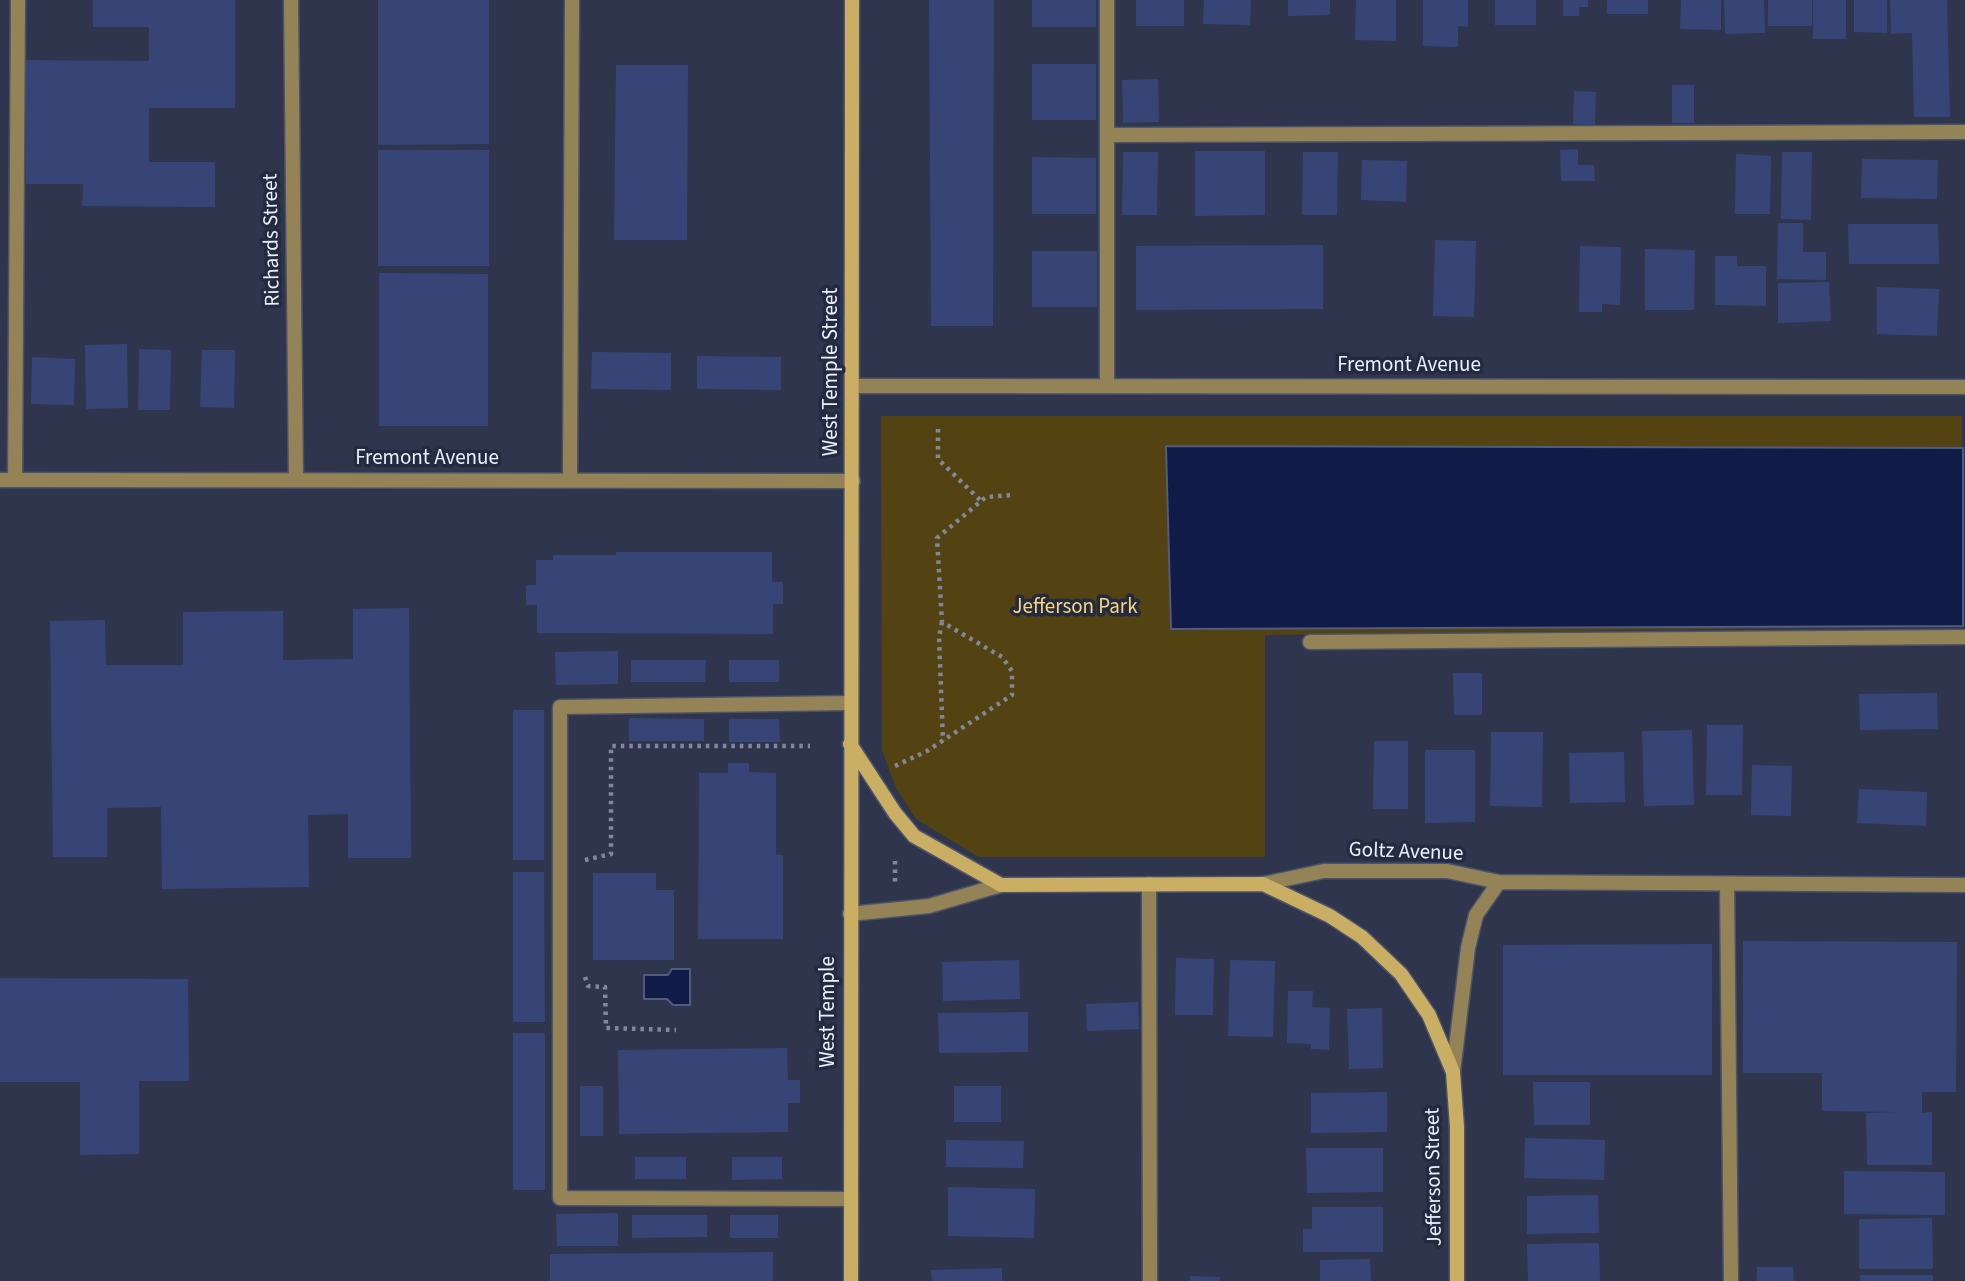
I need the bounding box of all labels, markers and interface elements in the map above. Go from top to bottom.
street label: Richards Street [259,173,287,307]
street label: West Temple Street [819,288,845,456]
street label: Fremont Avenue [1337,353,1481,379]
street label: Fremont Avenue [355,446,499,472]
park label: Jefferson Park [1012,595,1138,621]
street label: Goltz Avenue [1348,838,1464,868]
street label: West Temple [816,956,842,1068]
street label: Jefferson Street [1421,1108,1449,1246]

